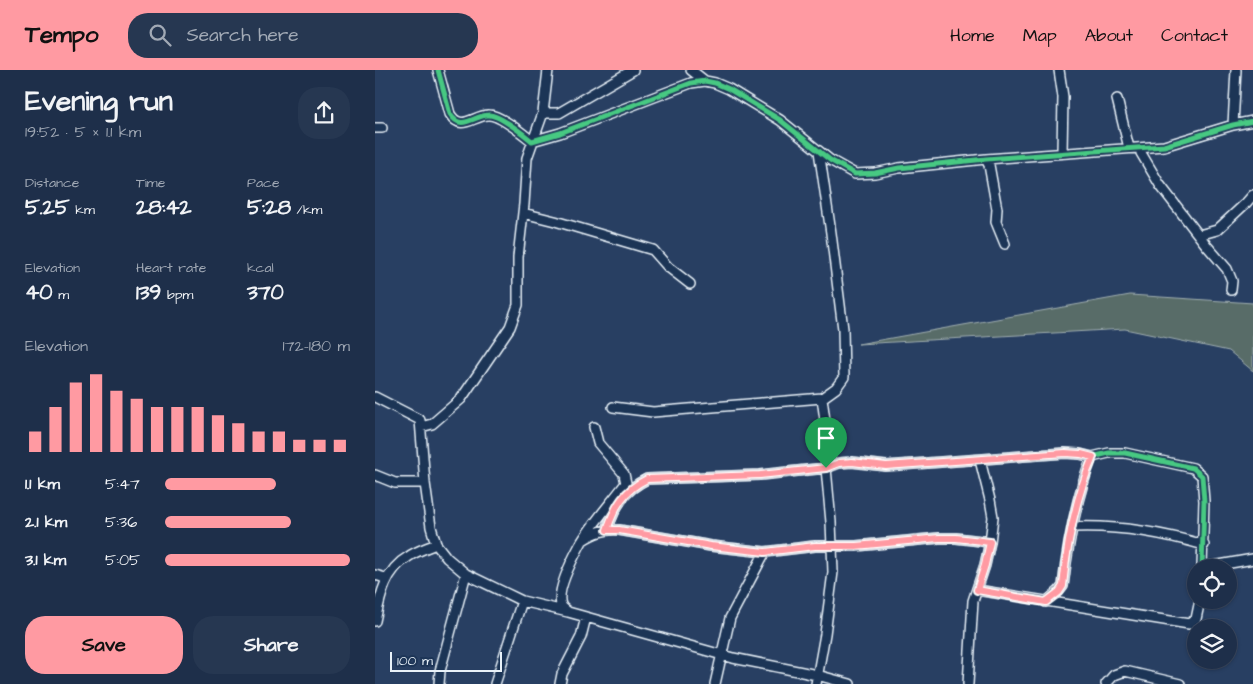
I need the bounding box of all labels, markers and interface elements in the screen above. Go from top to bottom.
search box [128,13,478,58]
text: Tempo [25,18,98,52]
icon: search [146,21,174,49]
text: Search here [186,22,299,49]
text: Home [950,23,995,48]
text: Map [1023,23,1057,48]
text: About [1085,23,1133,48]
text: Contact [1161,23,1228,48]
text: Evening run [25,82,173,121]
button: share [298,87,350,139]
text: 19:52 · 5 × 1.1 km [25,121,141,143]
text: Distance [25,173,79,193]
text: Time [136,173,165,193]
text: Pace [247,173,279,193]
text: 5.25 [25,193,70,222]
text: 28:42 [136,193,191,222]
text: 5:28 [247,193,291,222]
text: km [70,200,95,220]
text: /km [291,200,323,220]
text: Elevation [25,258,80,278]
text: Heart rate [136,258,206,278]
text: kcal [247,258,274,278]
text: 40 [25,278,53,307]
text: 139 [136,278,161,307]
text: 370 [247,278,284,307]
text: m [53,285,69,305]
text: bpm [161,285,193,305]
text: Elevation [25,335,88,357]
text: 172–180 m [283,335,350,357]
pin [805,417,847,468]
icon: arrive [812,424,840,452]
text: 1.1 km [25,473,60,495]
text: 5:47 [105,473,140,495]
text: 2.1 km [25,511,67,533]
text: 5:36 [105,511,137,533]
text: 3.1 km [25,549,66,571]
text: 5:05 [105,549,140,571]
map controls [1187,559,1237,669]
button: locate [1187,559,1237,609]
button: Save [25,616,183,674]
button: Share [193,616,350,674]
button: layers [1187,619,1237,669]
scale bar [390,649,503,672]
text: 100 m [397,651,433,671]

